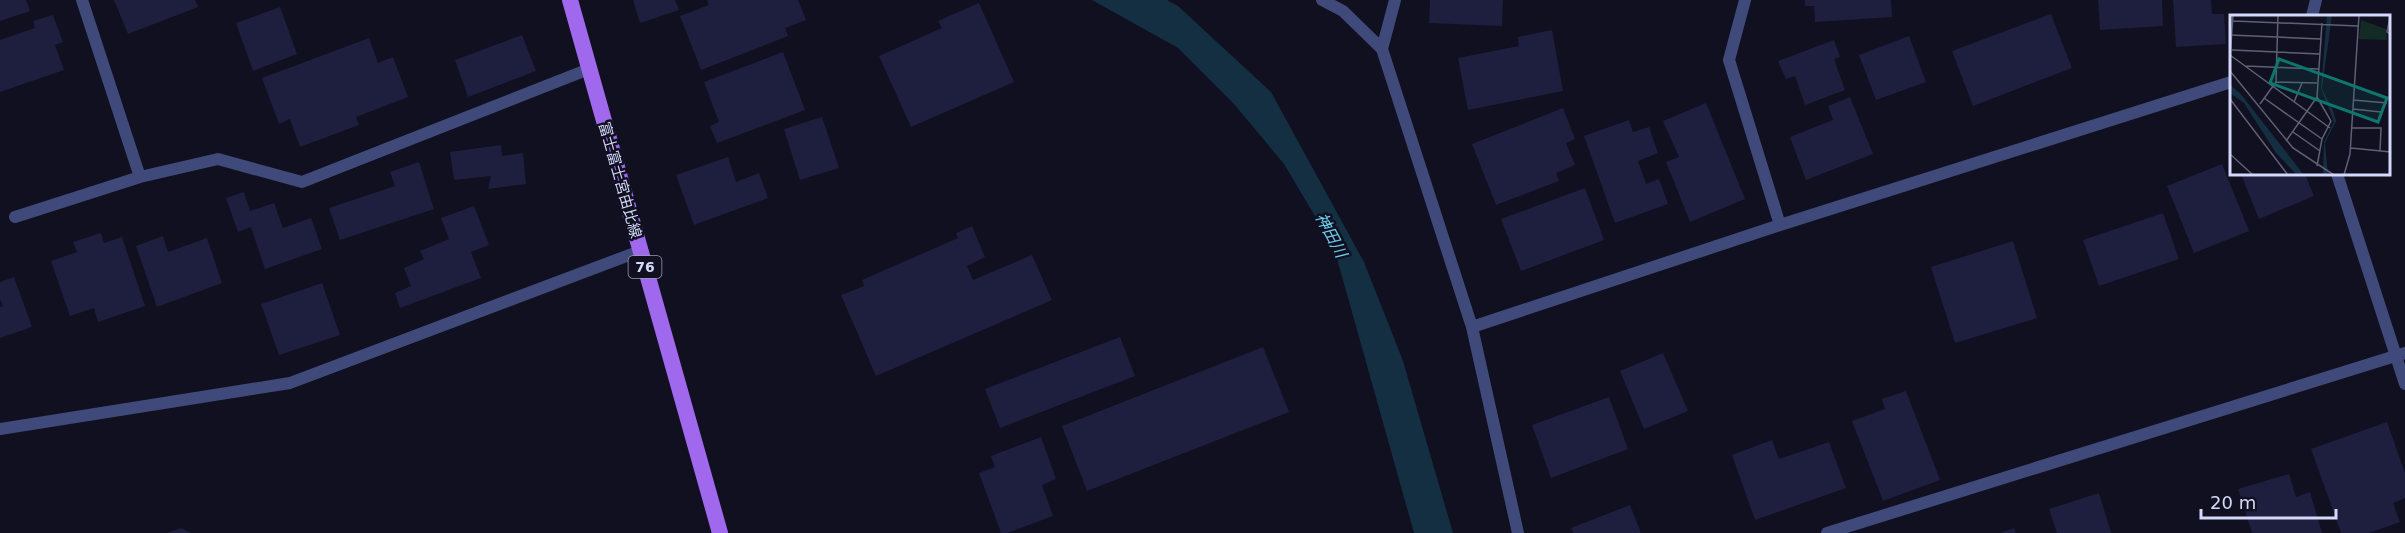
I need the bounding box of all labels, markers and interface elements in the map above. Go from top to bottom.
inset map [2230,15,2390,176]
street label: 富士富士宮由比線 [595,120,645,240]
water label: 神田川 [1311,209,1352,262]
road number: 76 [628,256,662,278]
scale bar [2201,482,2336,520]
text: 20 m [2210,492,2256,513]

